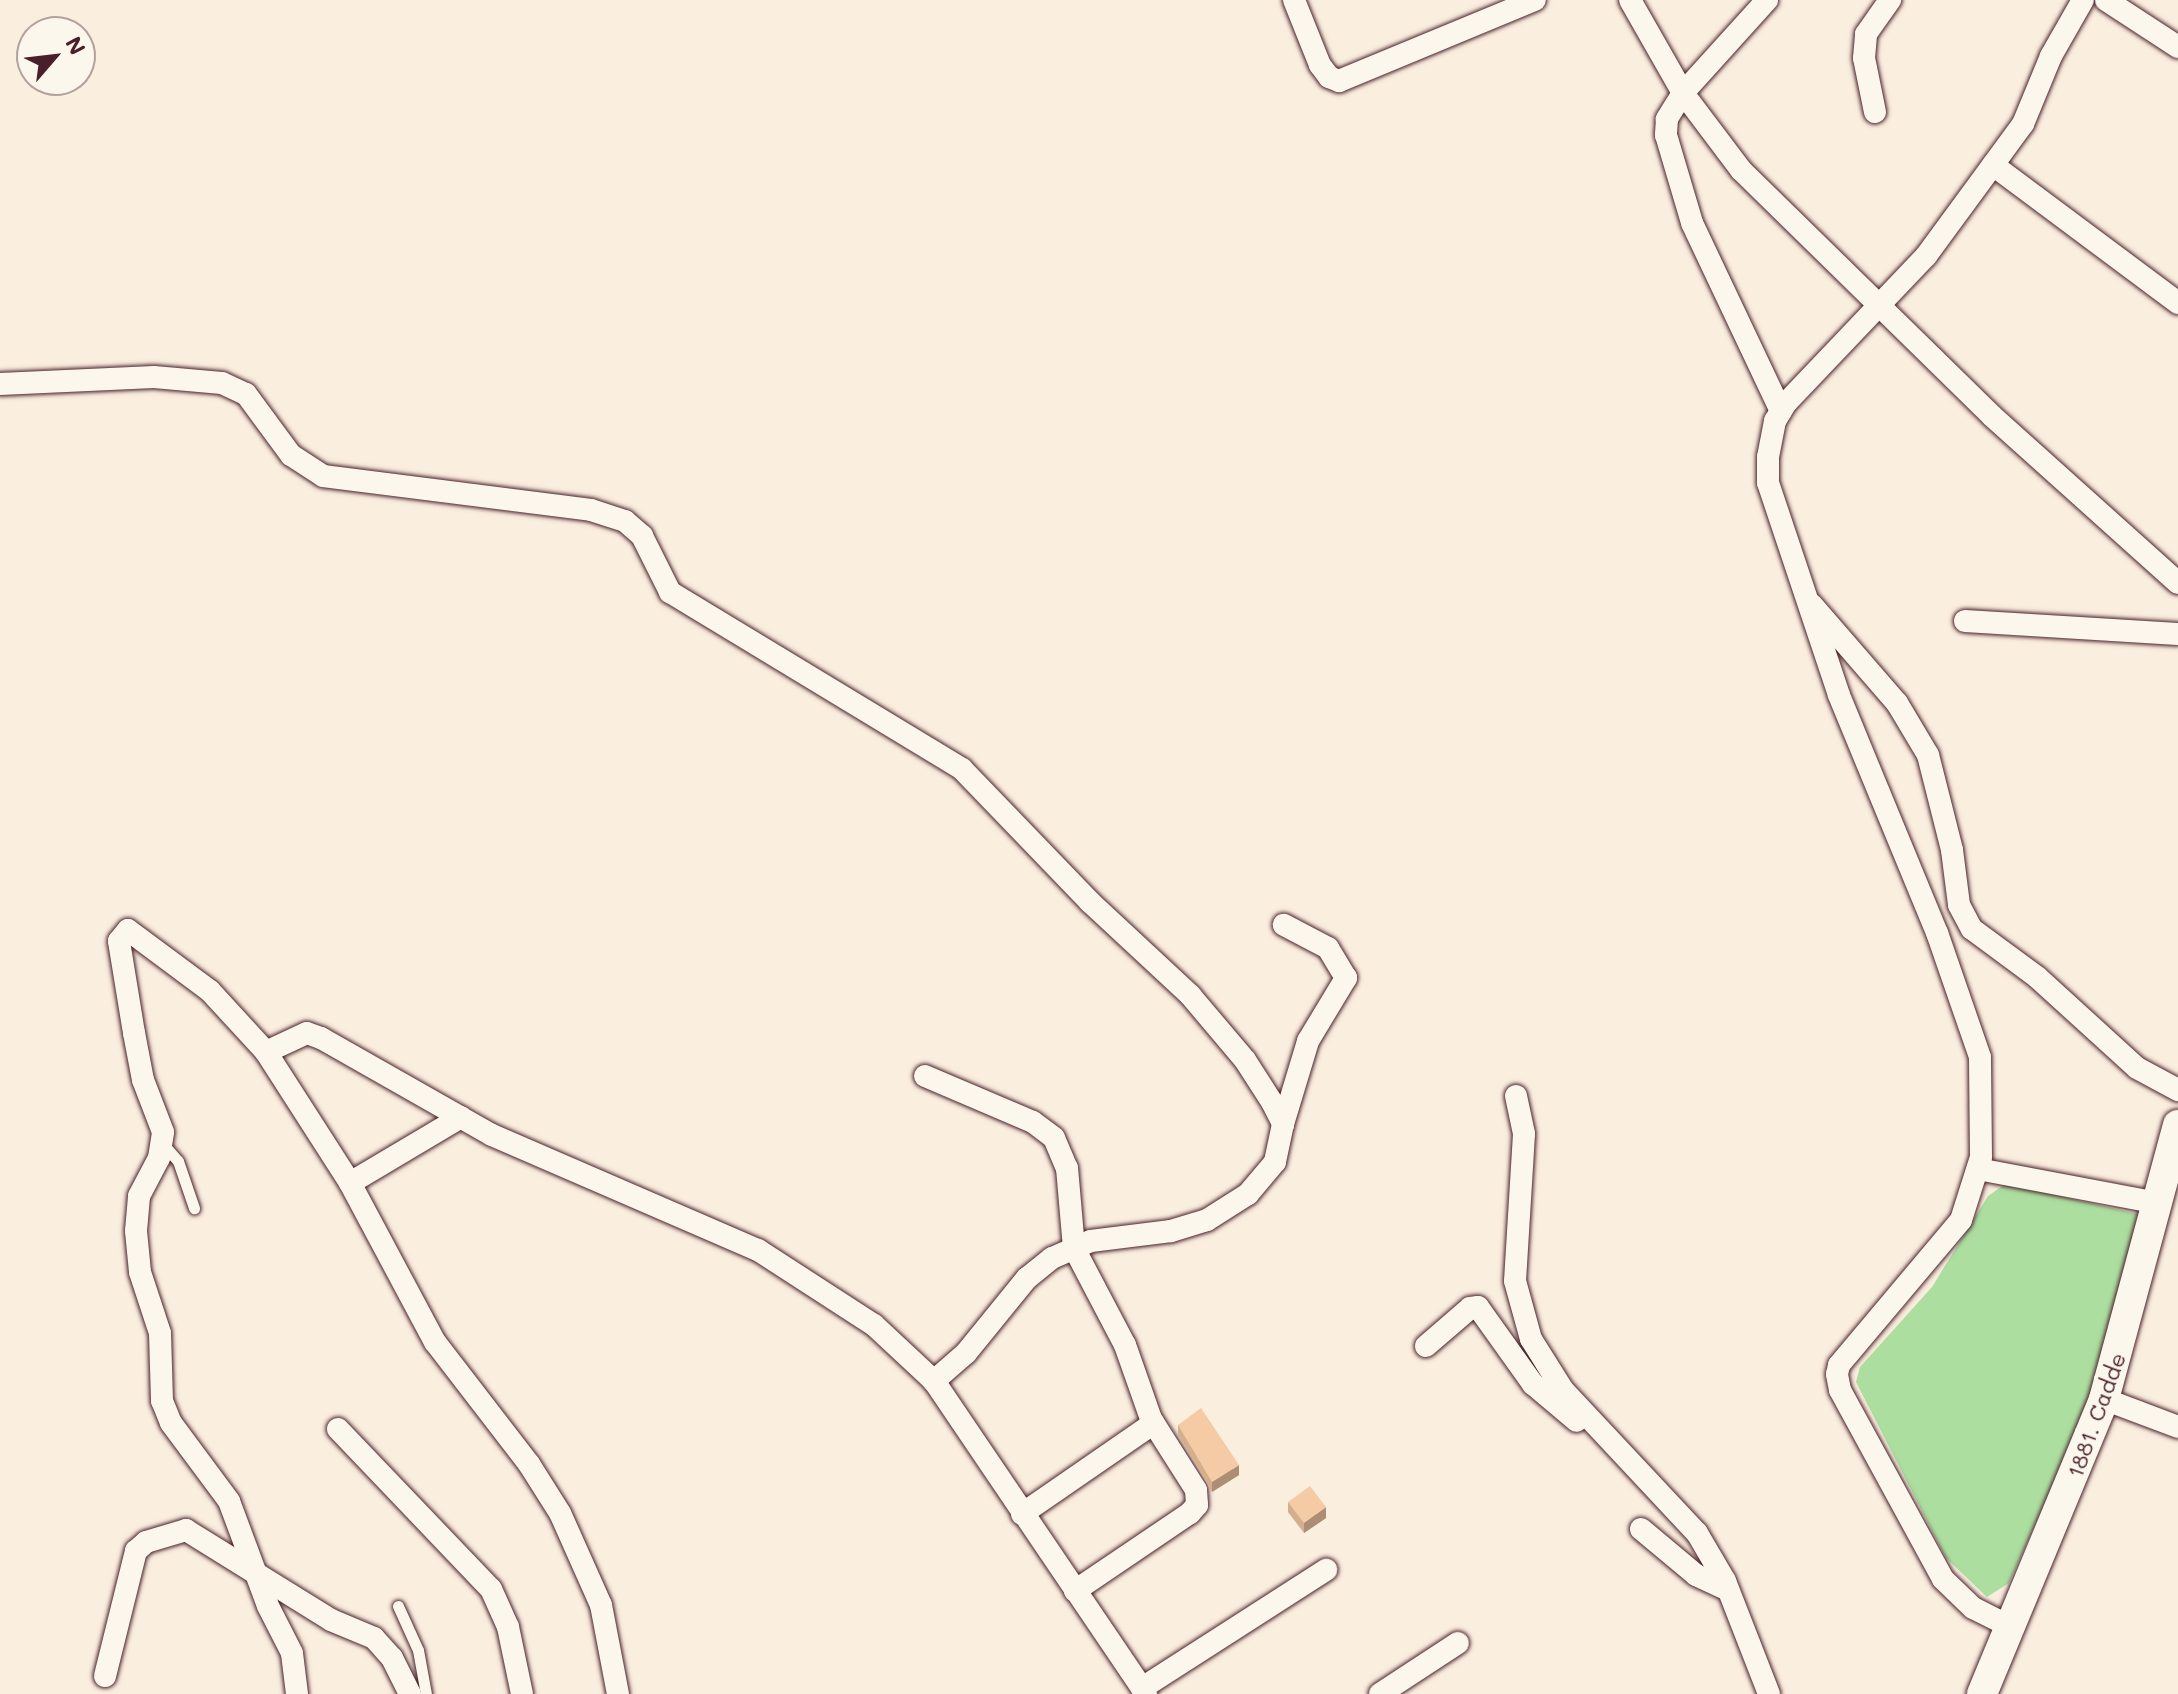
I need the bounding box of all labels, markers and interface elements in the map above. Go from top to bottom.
north arrow [16,16,96,96]
text: N [59,31,93,60]
street label: 1881. Cadde [2061,1349,2131,1481]

